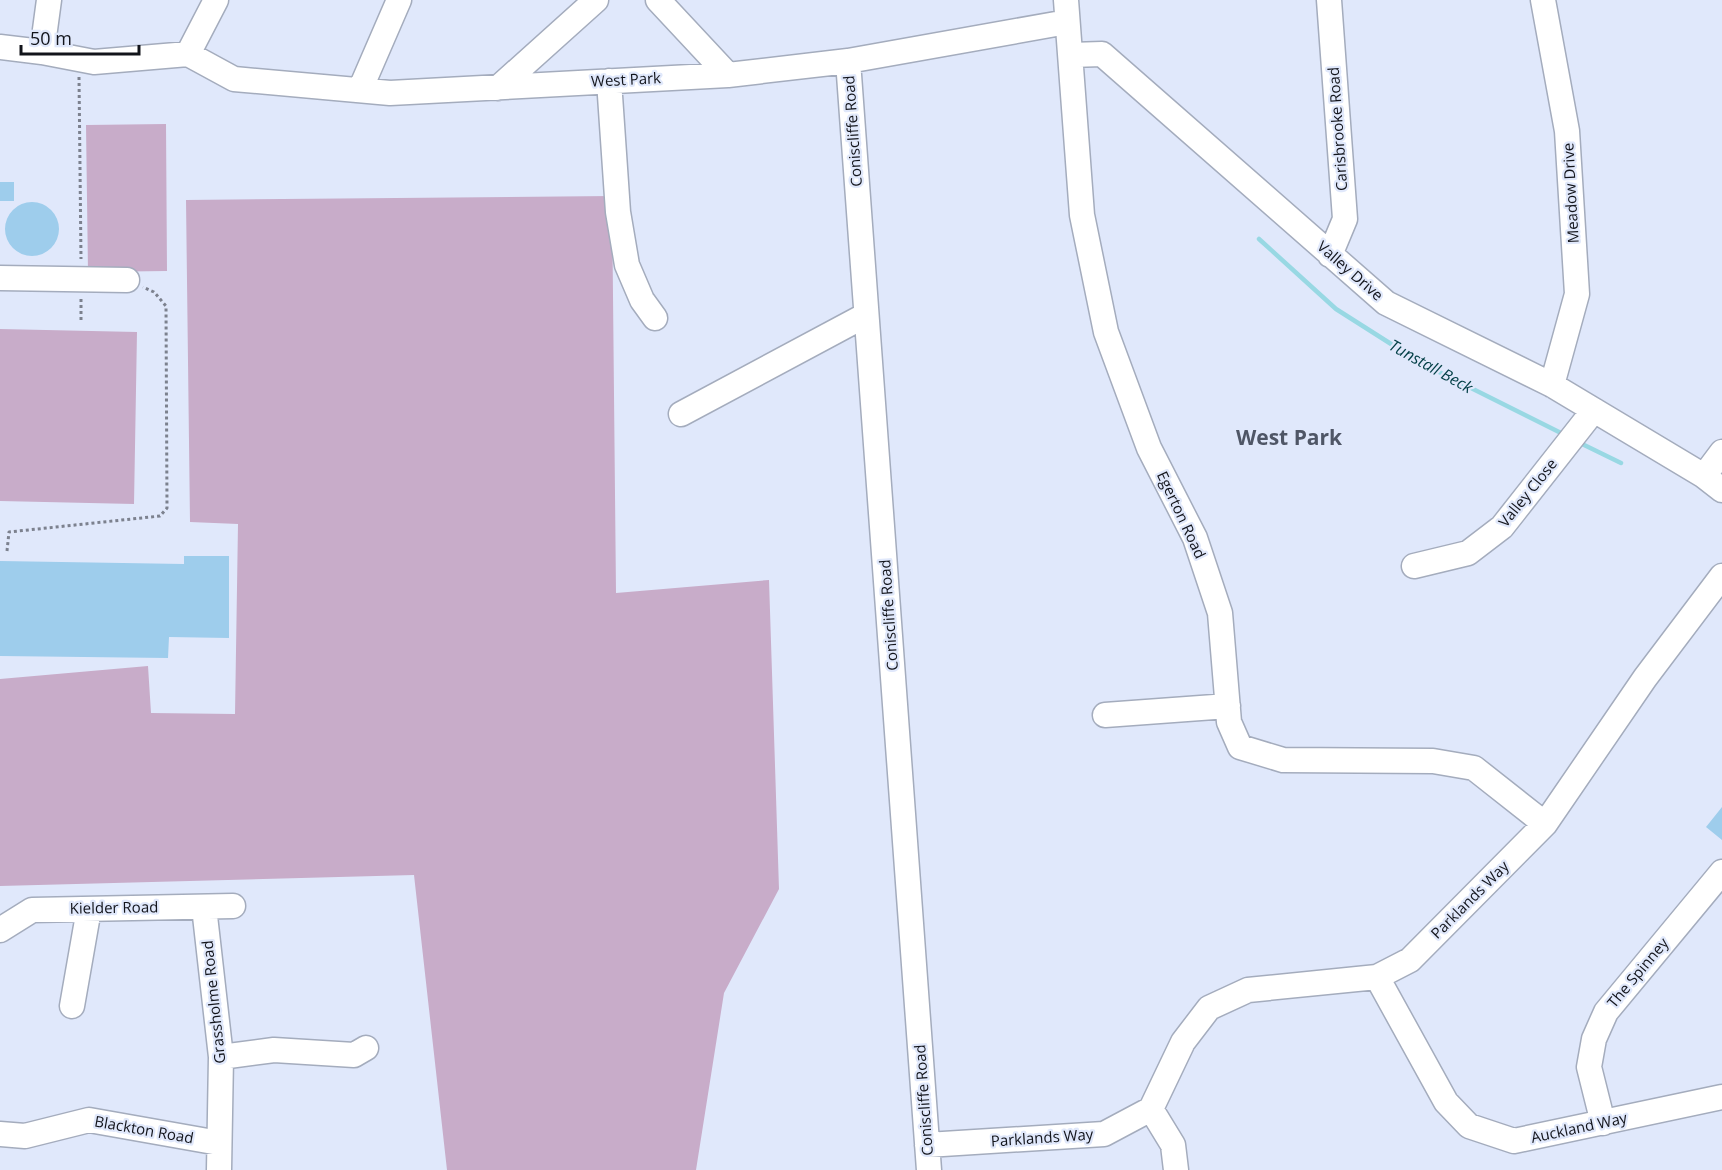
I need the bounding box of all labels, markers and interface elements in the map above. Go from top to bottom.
scale bar [21,18,140,56]
text: 50 m [30,26,72,50]
street label: Carisbrooke Road [1323,66,1351,192]
street label: West Park [590,67,662,91]
street label: Coniscliffe Road [838,75,866,187]
street label: Meadow Drive [1557,142,1583,244]
street label: Valley Drive [1313,236,1388,304]
water label: Tunstall Beck [1385,334,1478,399]
district label: West Park [1236,423,1343,451]
street label: Valley Close [1493,454,1561,531]
street label: Egerton Road [1153,468,1211,562]
street label: Coniscliffe Road [874,559,902,671]
street label: Parklands Way [1426,856,1513,943]
street label: Kielder Road [70,896,158,918]
street label: The Spinney [1602,933,1673,1011]
street label: Grassholme Road [197,940,229,1065]
street label: Coniscliffe Road [909,1044,937,1156]
street label: Auckland Way [1529,1107,1629,1147]
street label: Blackton Road [93,1110,195,1148]
street label: Parklands Way [990,1123,1094,1151]

